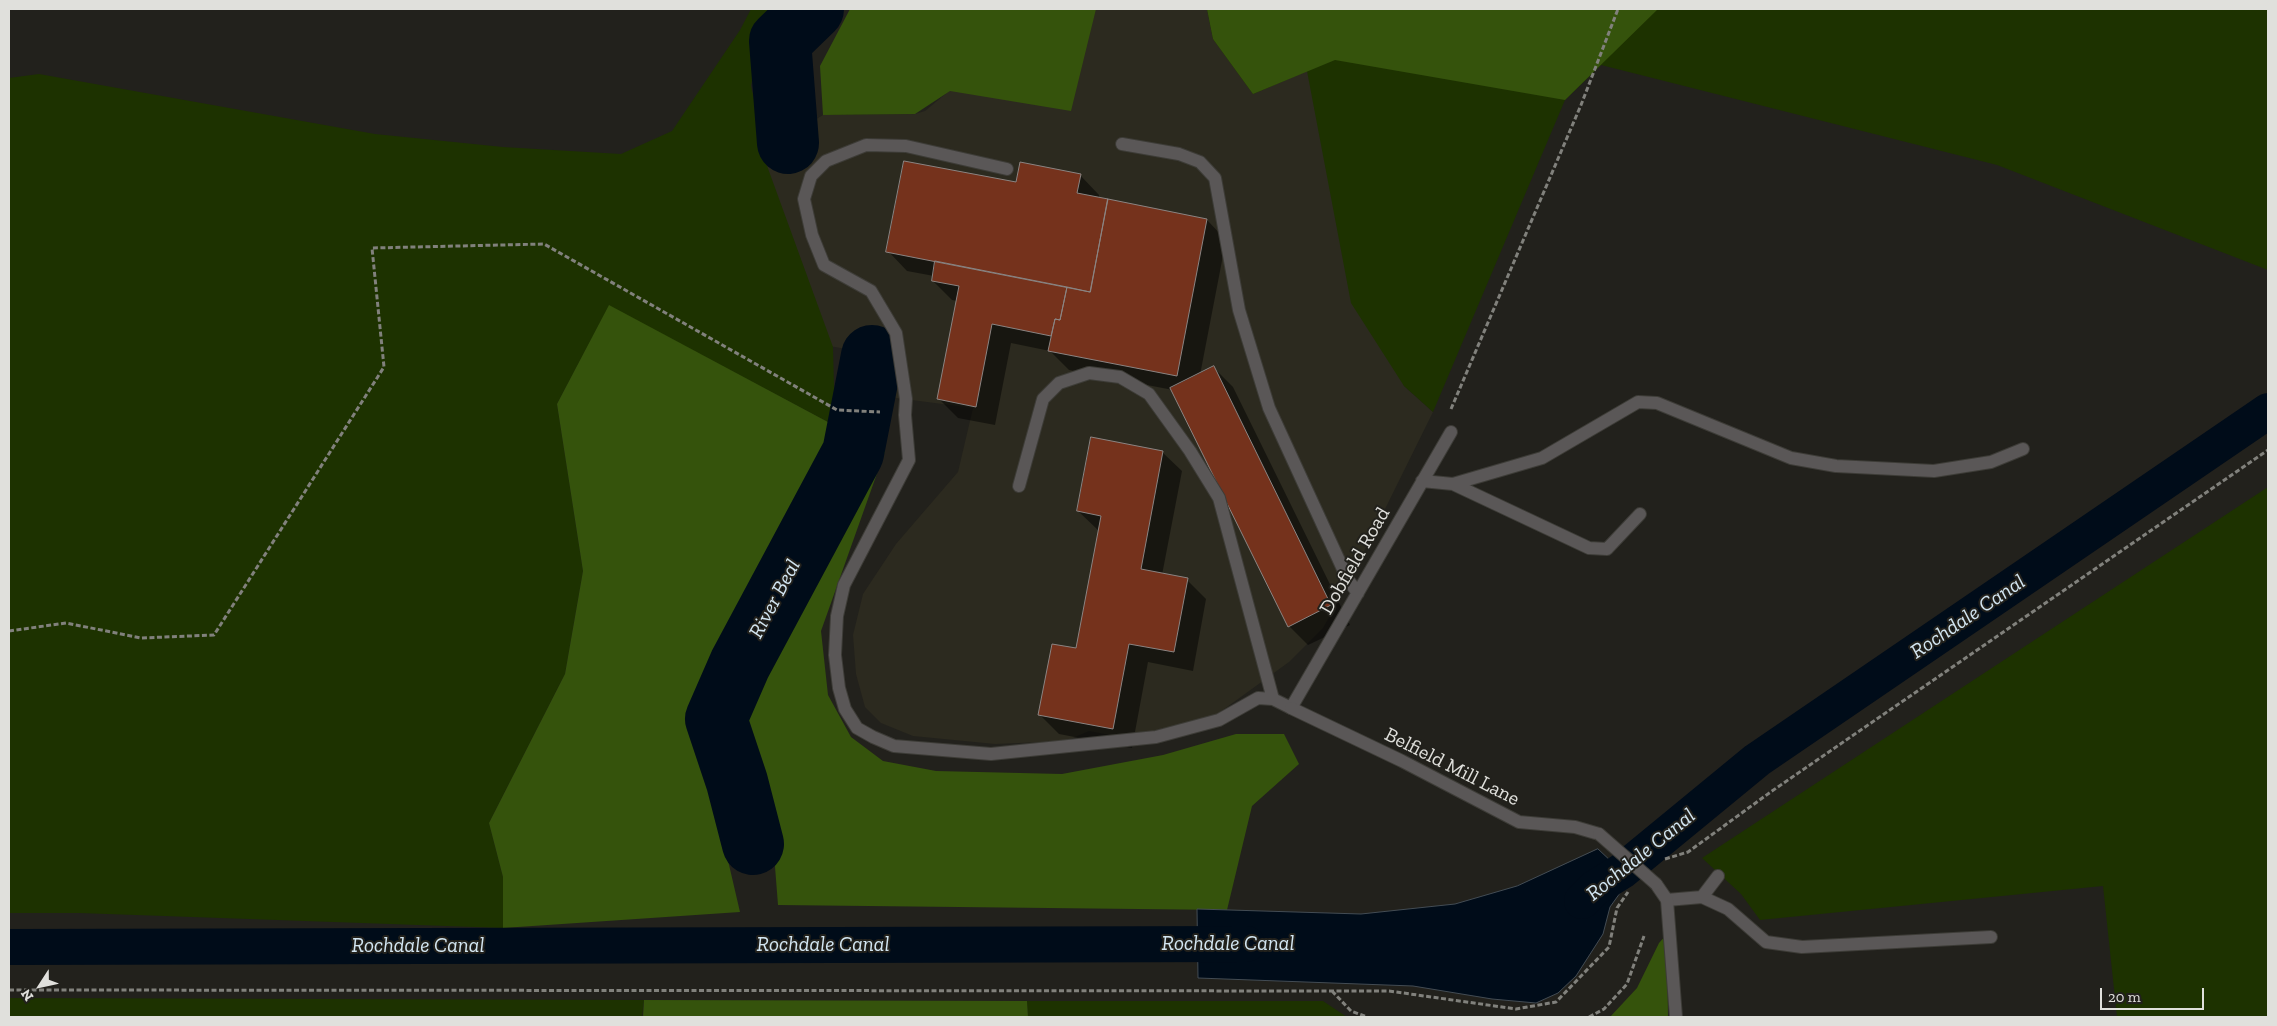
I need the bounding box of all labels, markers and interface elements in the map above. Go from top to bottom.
street label: Dobfield Road [1315,503,1395,619]
water label: River Beal [744,555,806,643]
water label: Rochdale Canal [1906,569,2030,665]
street label: Belfield Mill Lane [1381,723,1523,811]
water label: Rochdale Canal [1581,803,1701,907]
water label: Rochdale Canal [1162,931,1294,957]
water label: Rochdale Canal [757,932,889,958]
water label: Rochdale Canal [352,933,484,959]
north arrow [15,961,65,1011]
scale bar [2102,978,2206,1010]
text: N [17,986,37,1004]
text: 20 m [2108,988,2141,1006]

